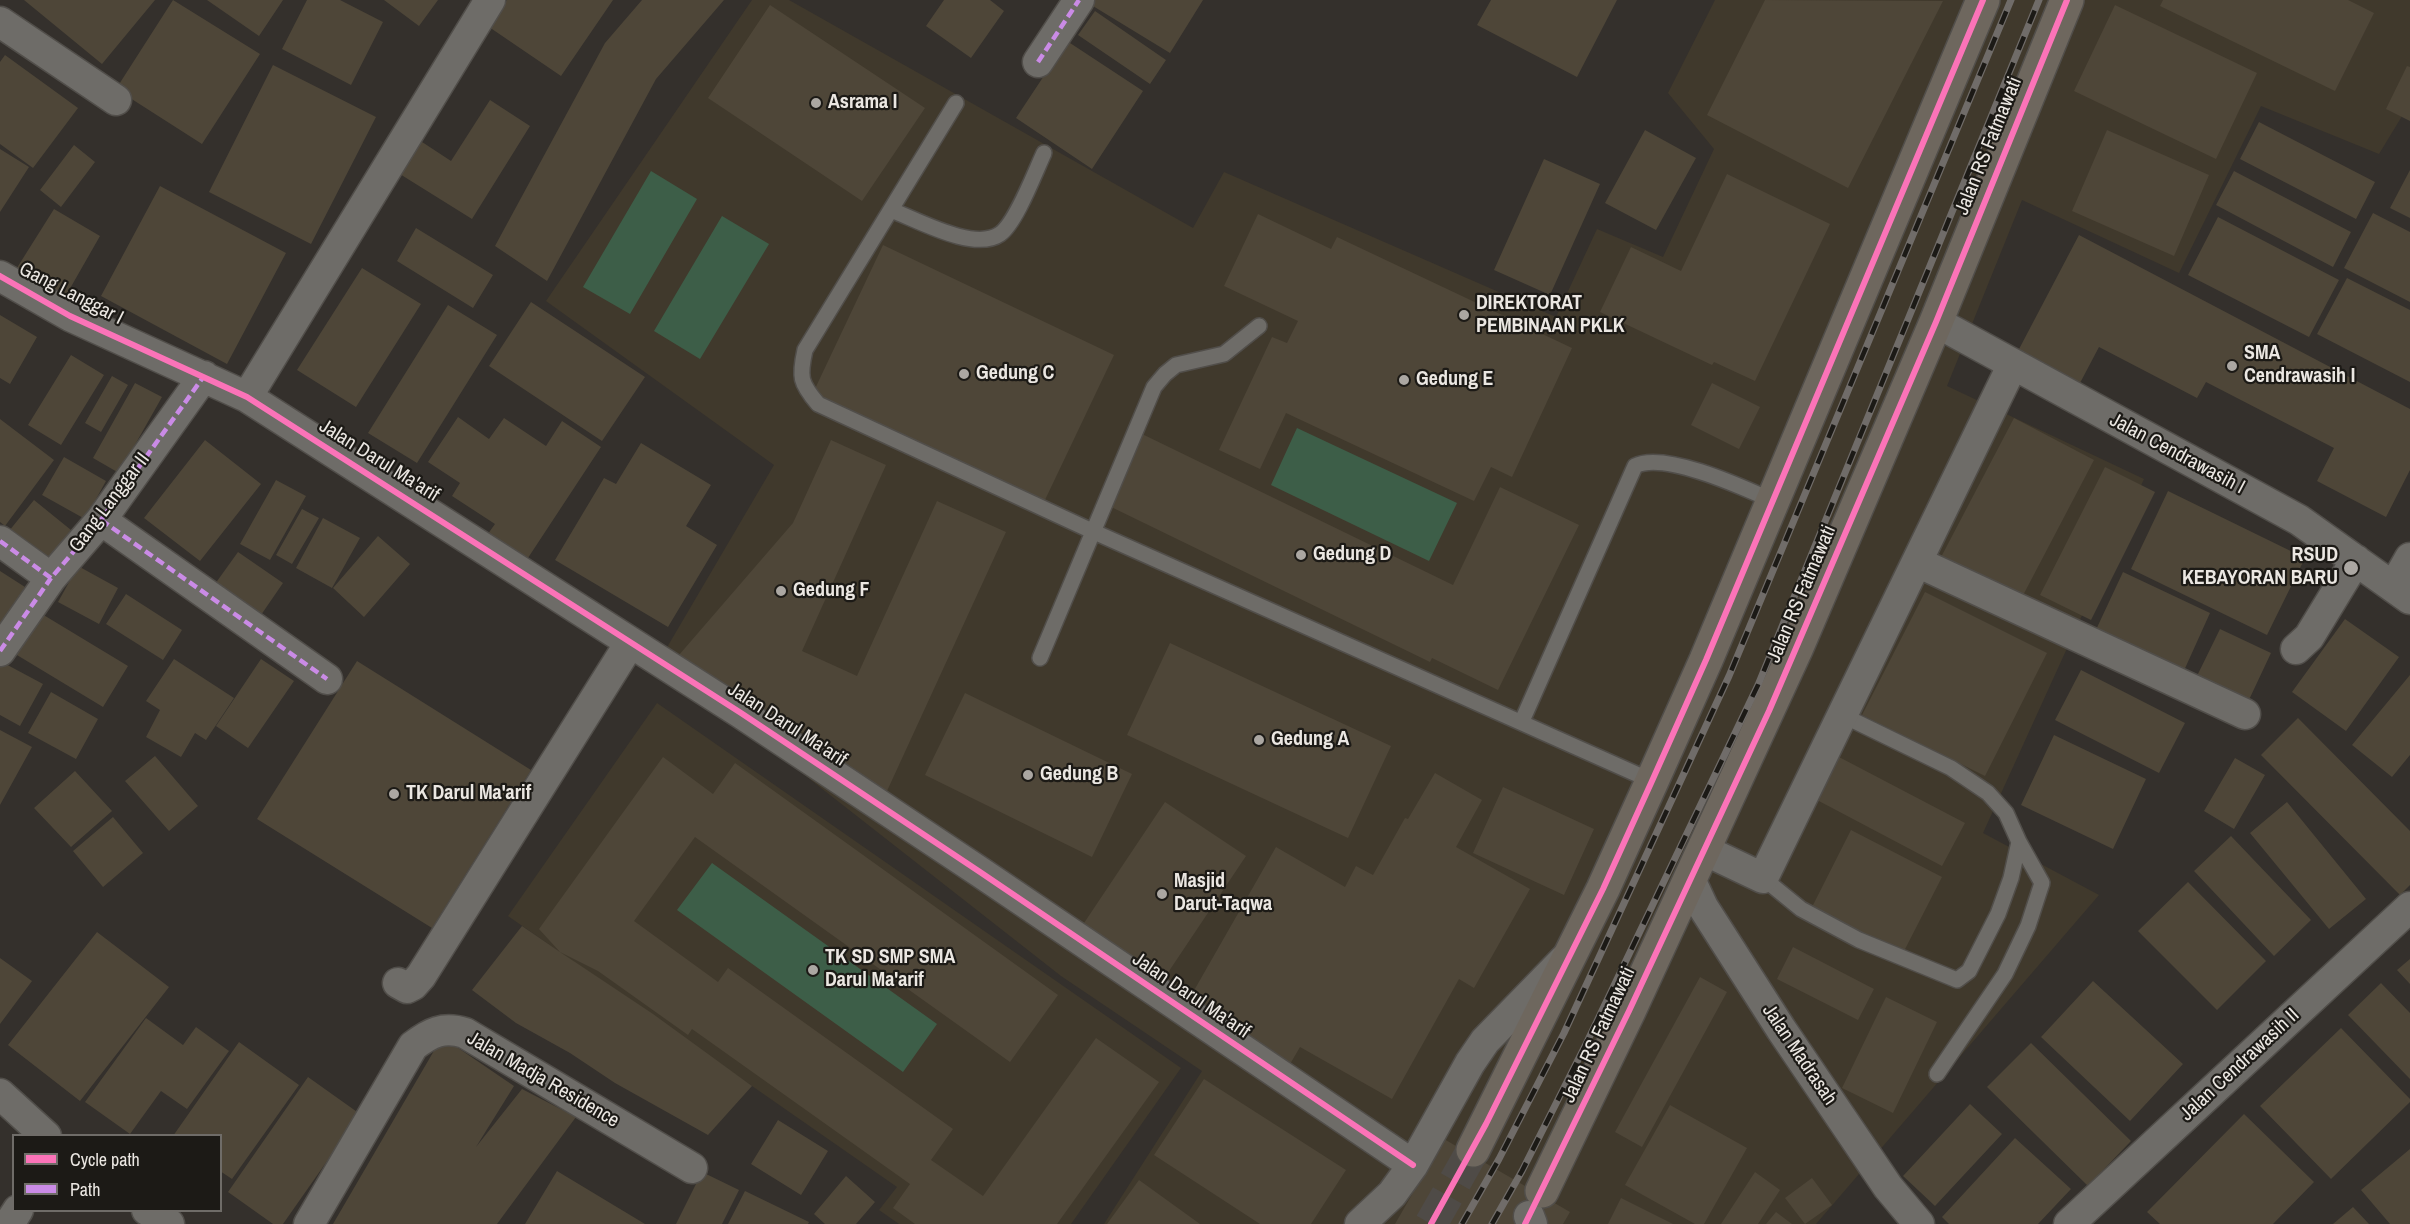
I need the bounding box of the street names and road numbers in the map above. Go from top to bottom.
street label: Jalan RS Fatmawati [1950,73,2028,219]
street label: Gang Langgar I [15,257,127,331]
street label: Jalan Cendrawasih I [2105,408,2249,500]
street label: Jalan Darul Ma'arif [314,414,444,508]
street label: Gang Langgar II [65,448,155,558]
street label: Jalan RS Fatmawati [1762,522,1842,666]
street label: Jalan Darul Ma'arif [723,678,851,772]
street label: Jalan Darul Ma'arif [1127,948,1255,1044]
street label: Jalan RS Fatmawati [1557,963,1641,1107]
street label: Jalan Madrasah [1756,1000,1842,1110]
street label: Jalan Cendrawasih II [2175,1004,2305,1126]
street label: Jalan Madja Residence [463,1027,623,1133]

